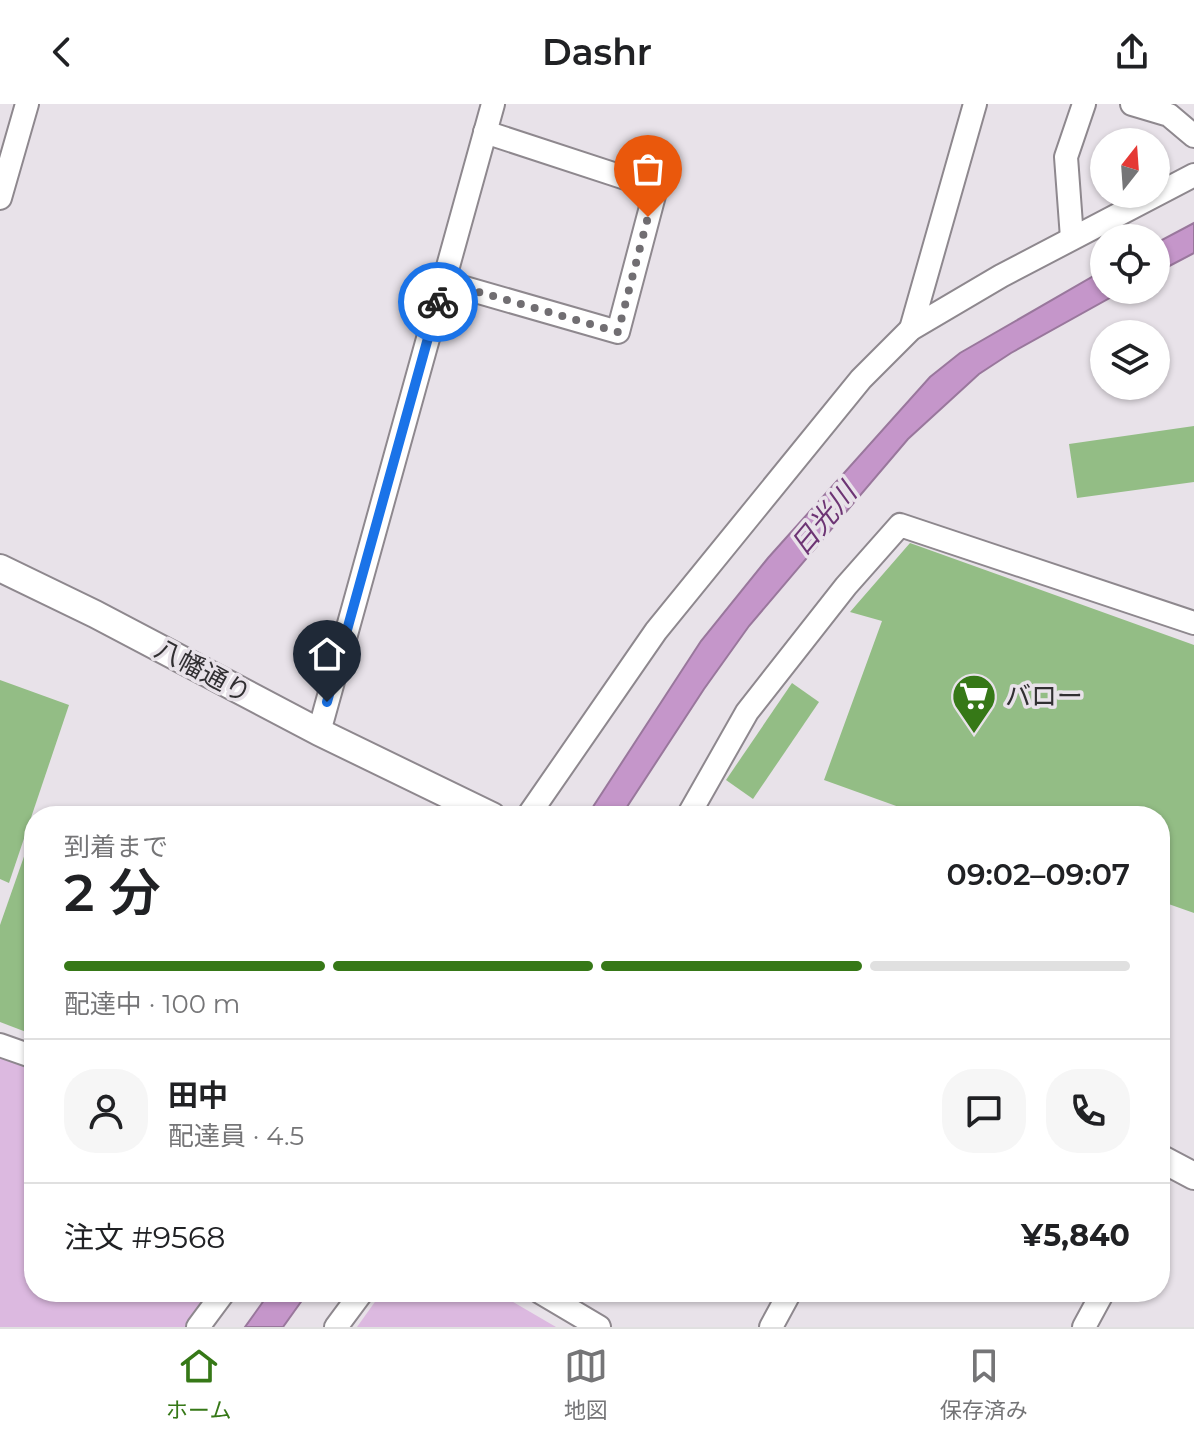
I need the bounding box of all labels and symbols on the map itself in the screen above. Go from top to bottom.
north arrow [1090,128,1170,208]
pin [614,135,682,217]
courier [398,262,478,342]
water label: 日光川 [783,474,865,562]
pin [293,620,361,702]
street label: 八幡通り [150,632,256,710]
supermarket icon: バロー [950,672,998,735]
place label: バロー [1005,680,1083,712]

